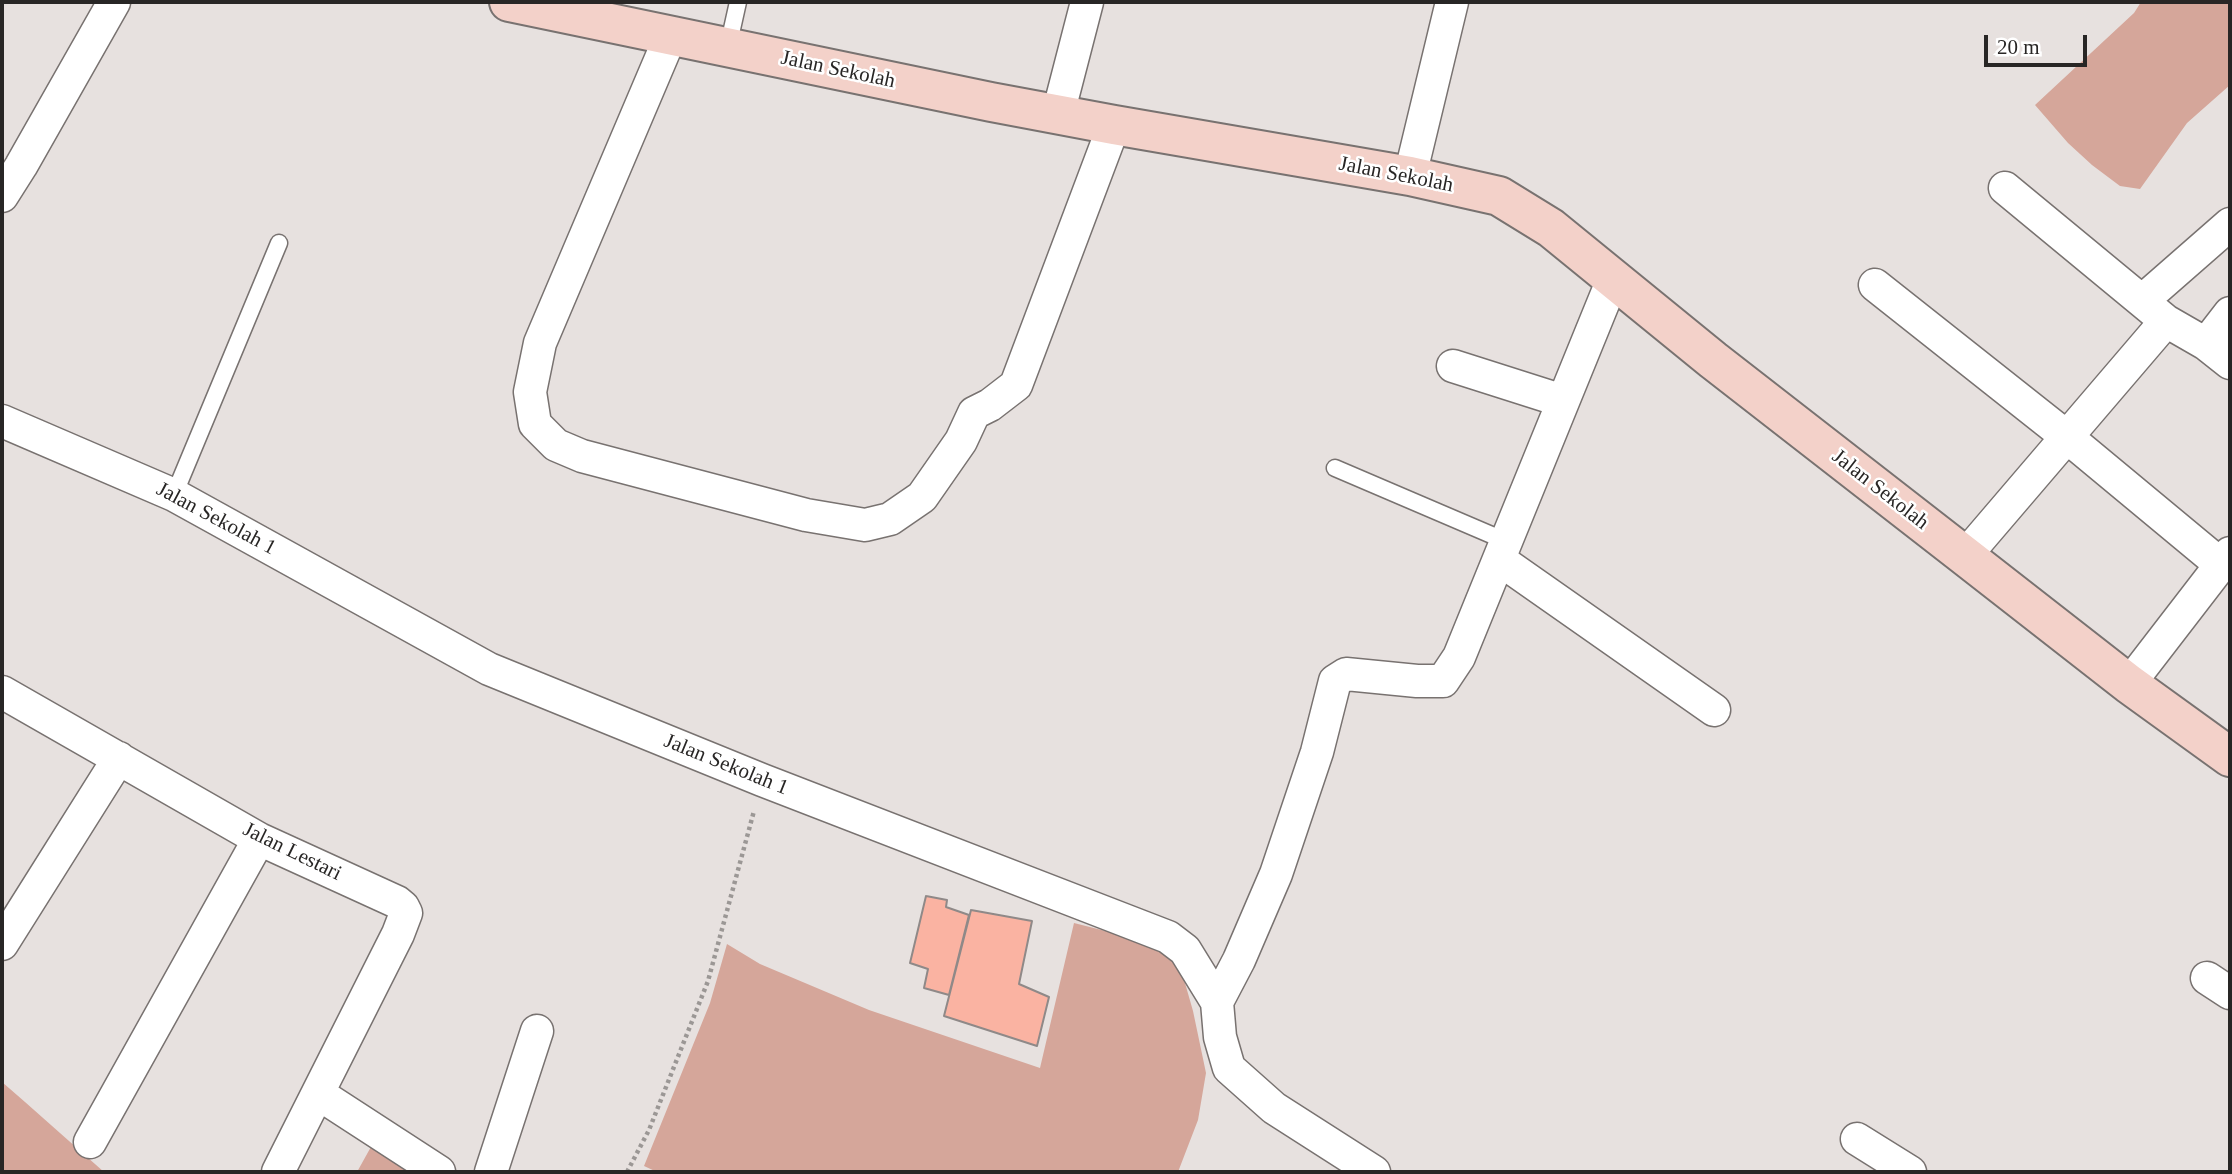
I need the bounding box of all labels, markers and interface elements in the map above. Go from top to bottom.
scale bar [1987,21,2090,65]
text: 20 m [1997,35,2040,59]
street label: Jalan Sekolah [779,46,897,94]
street label: Jalan Sekolah [1337,152,1455,198]
street label: Jalan Sekolah [1827,444,1933,536]
street label: Jalan Sekolah 1 [152,477,280,561]
street label: Jalan Sekolah 1 [660,729,792,801]
street label: Jalan Lestari [239,817,345,887]

